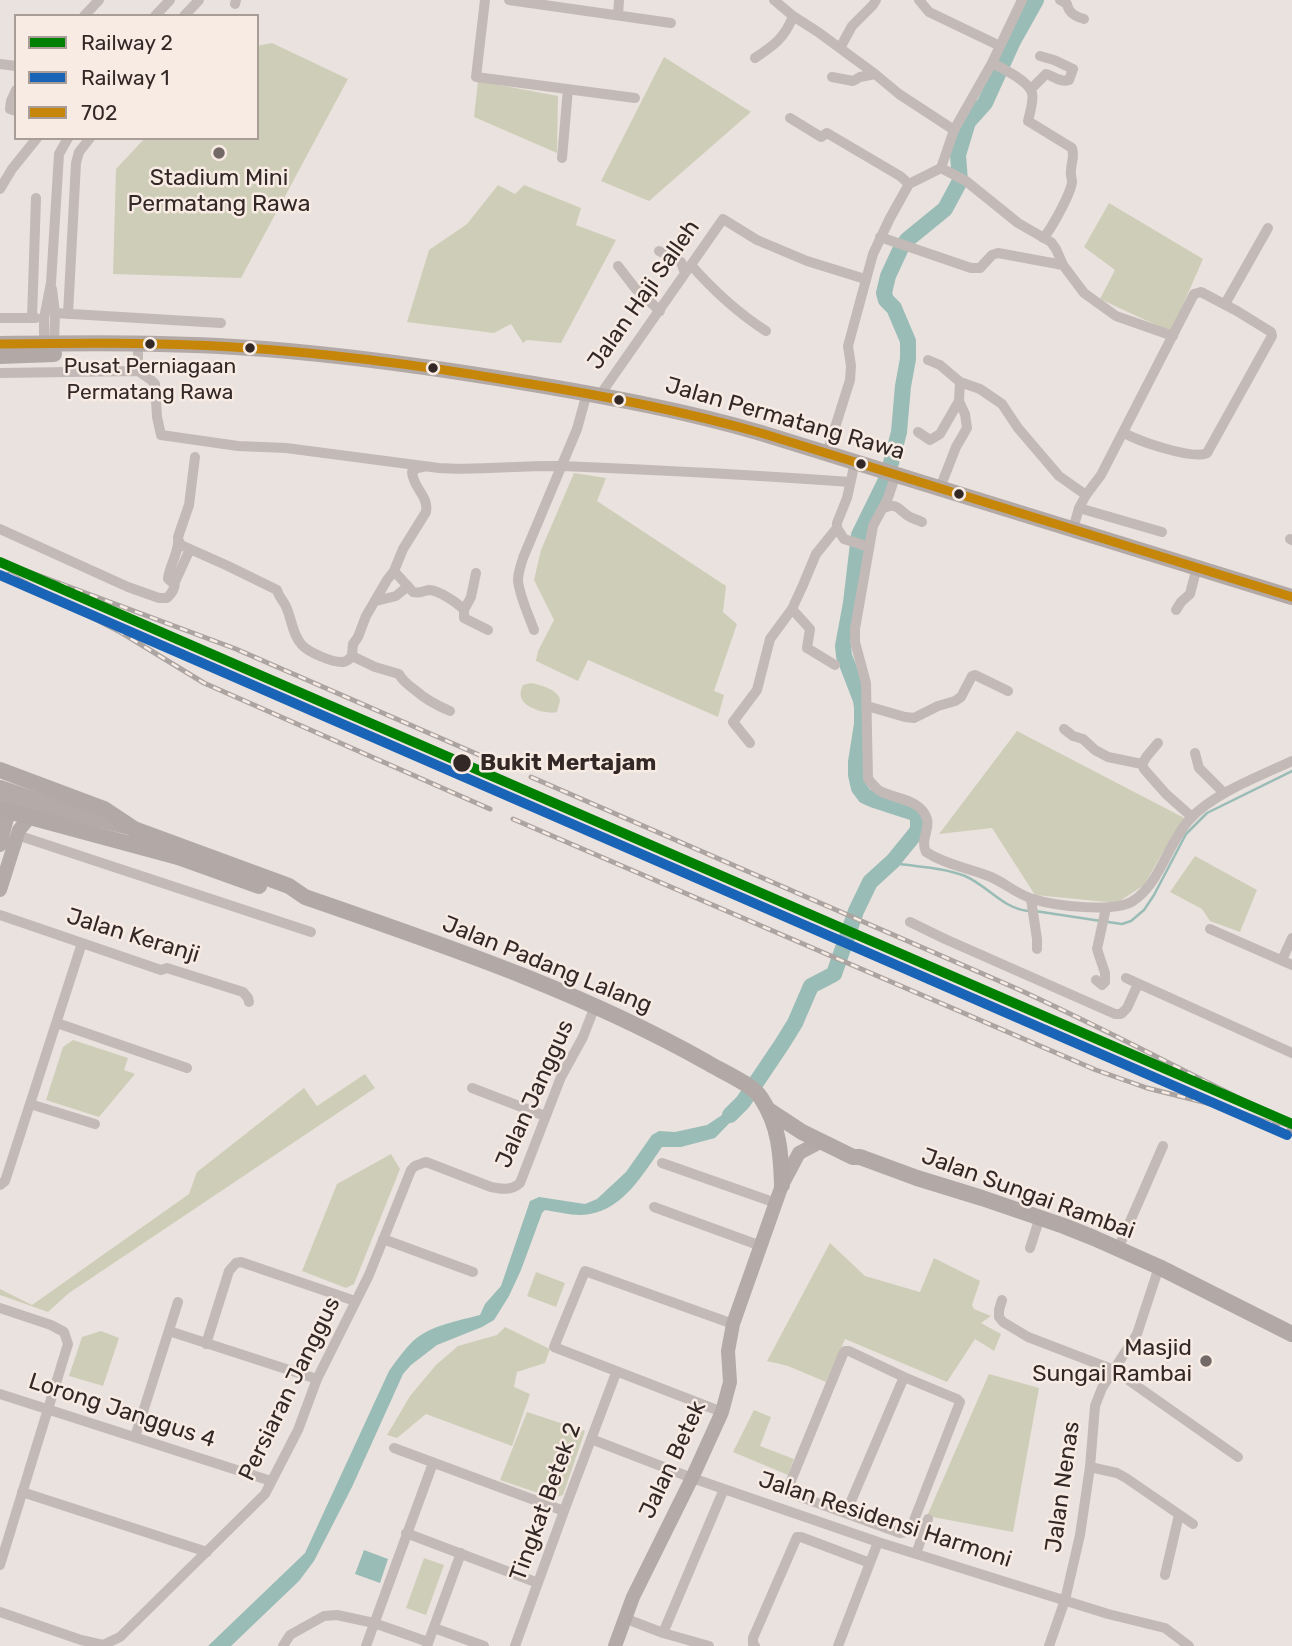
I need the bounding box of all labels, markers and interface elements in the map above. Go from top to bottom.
legend [14,14,259,140]
text: Railway 2 [81,30,173,55]
text: Railway 1 [81,65,170,90]
text: 702 [81,100,117,125]
marker: Stadium Mini Permatang Rawa [211,145,227,161]
place label: Stadium Mini Permatang Rawa [128,164,310,218]
street label: Jalan Haji Salleh [582,215,706,375]
marker: Pusat Perniagaan Permatang Rawa [143,337,157,351]
unlabelled marker [243,341,257,355]
place label: Pusat Perniagaan Permatang Rawa [64,354,236,404]
unlabelled marker [426,361,440,375]
street label: Jalan Permatang Rawa [662,372,908,466]
unlabelled marker [612,393,626,407]
unlabelled marker [854,457,868,471]
unlabelled marker [952,487,966,501]
place label: Bukit Mertajam [480,749,656,777]
marker: Bukit Mertajam [451,752,473,774]
street label: Jalan Keranji [63,903,203,969]
street label: Jalan Padang Lalang [438,910,656,1020]
street label: Jalan Janggus [490,1016,580,1172]
street label: Jalan Sungai Rambai [918,1143,1138,1245]
street label: Persiaran Janggus [233,1293,347,1485]
place label: Masjid Sungai Rambai [1032,1334,1192,1388]
marker: Masjid Sungai Rambai [1198,1353,1214,1369]
street label: Lorong Janggus 4 [25,1368,219,1454]
street label: Jalan Betek [634,1397,712,1523]
street label: Tingkat Betek 2 [505,1419,587,1585]
street label: Jalan Nenas [1040,1420,1086,1554]
street label: Jalan Residensi Harmoni [755,1466,1015,1574]

